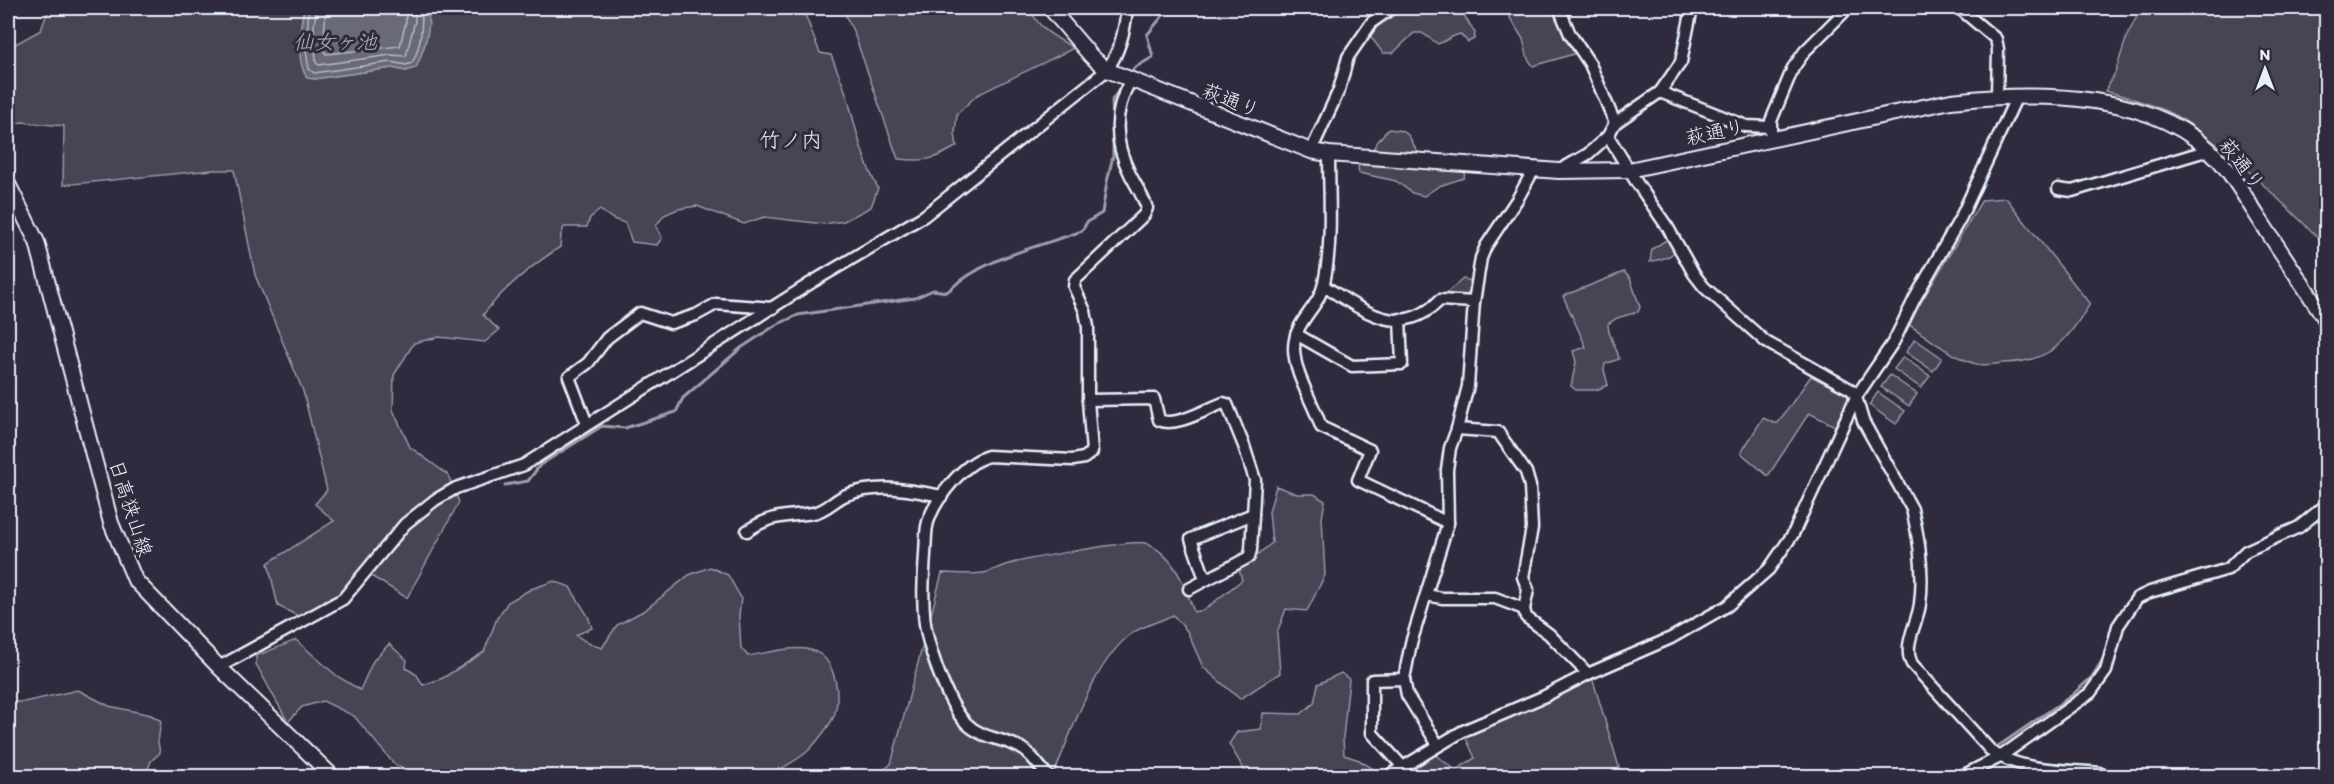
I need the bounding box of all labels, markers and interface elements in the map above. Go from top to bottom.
water label: 仙女ヶ池 [293,29,378,54]
north arrow [2235,39,2295,99]
text: N [2260,45,2270,64]
street label: 萩通り [1199,78,1263,122]
street label: 萩通り [1683,114,1747,150]
district label: 竹ノ内 [760,127,823,152]
street label: 萩通り [2214,133,2270,195]
street label: 日高狭山線 [104,457,158,559]

